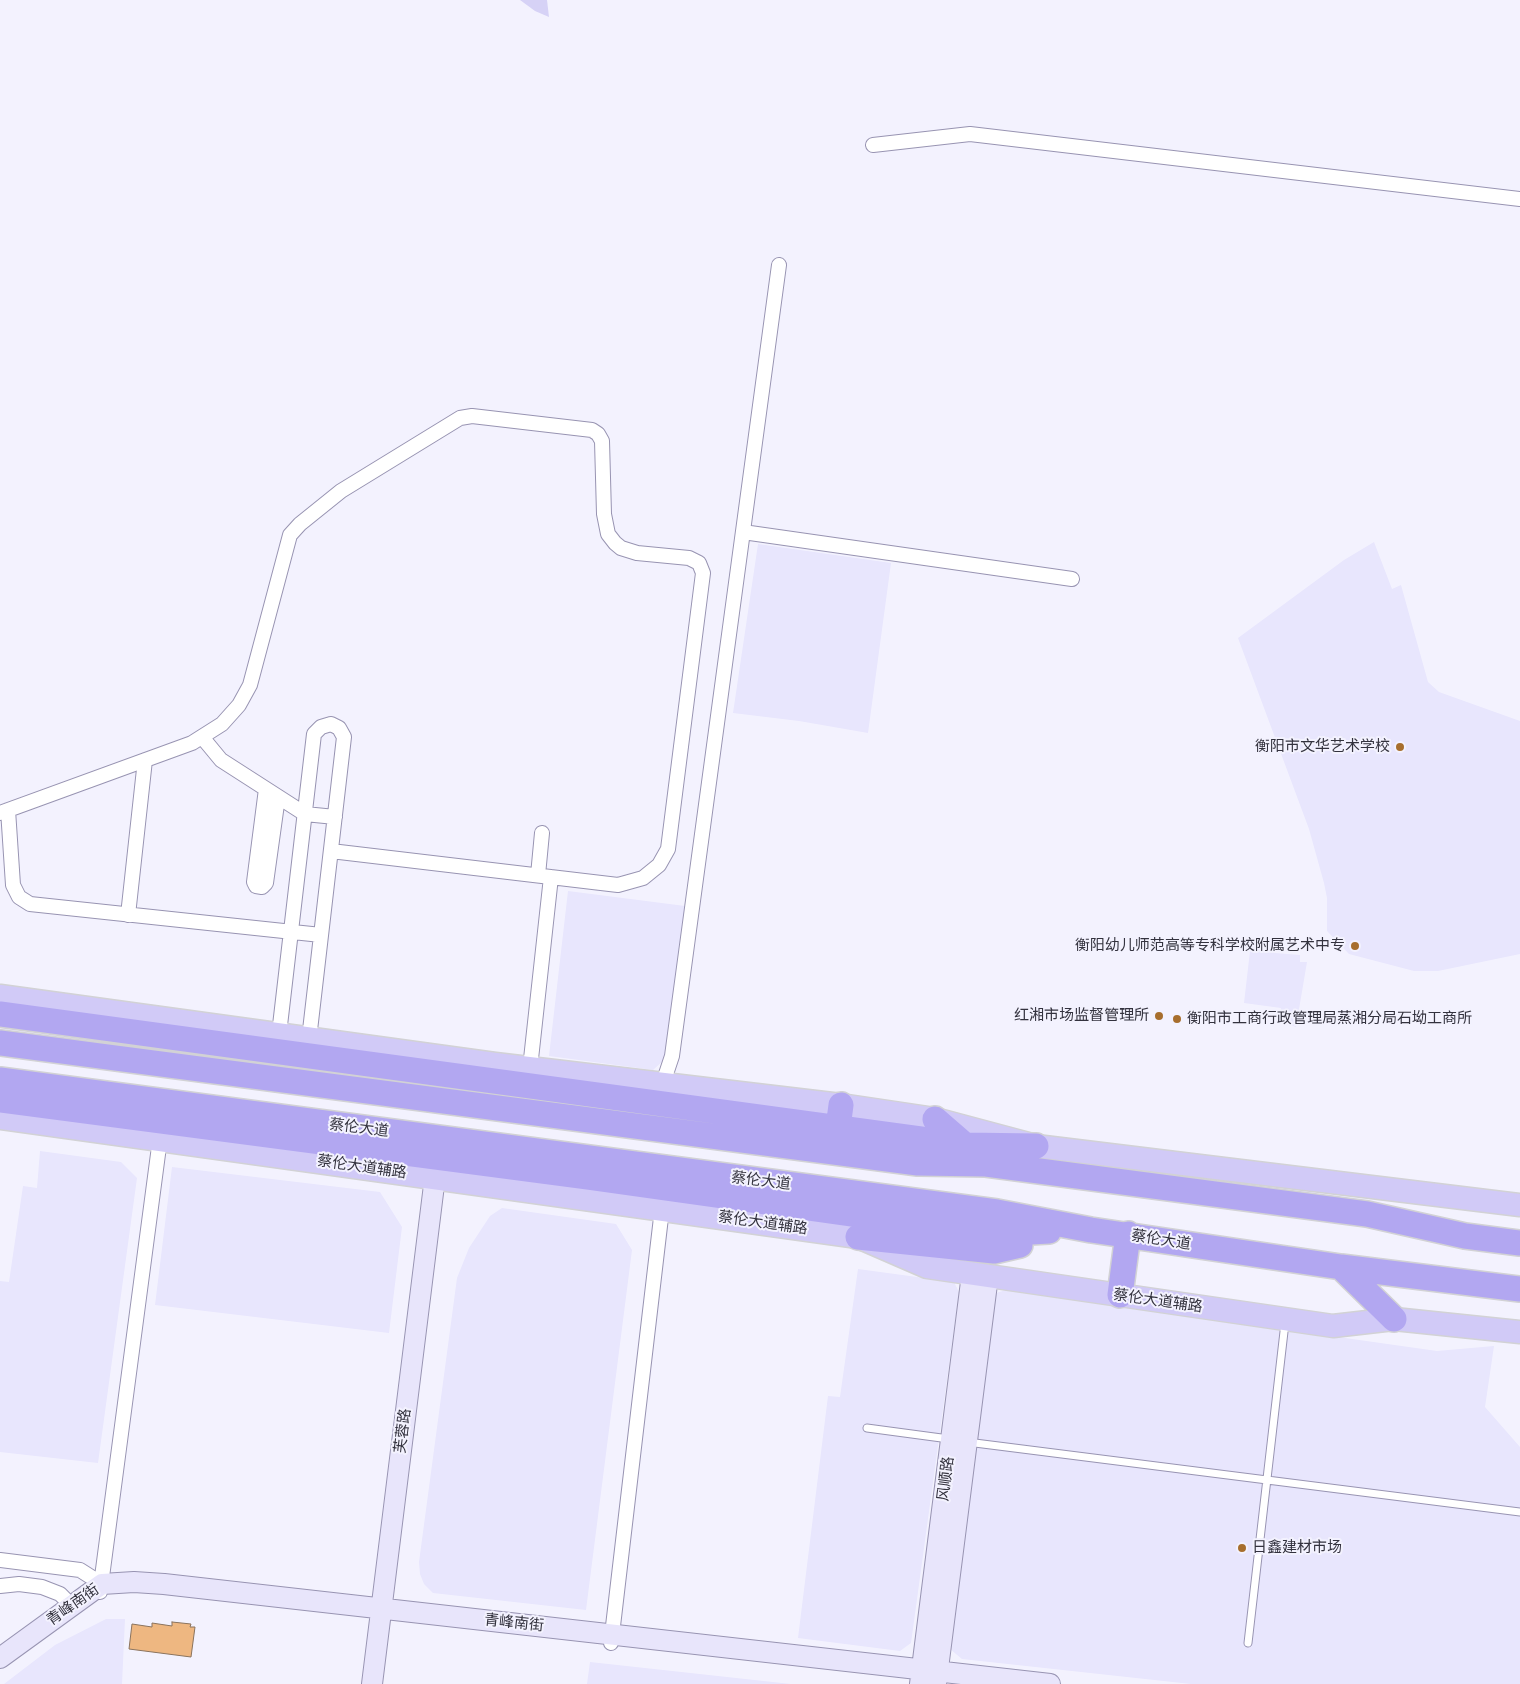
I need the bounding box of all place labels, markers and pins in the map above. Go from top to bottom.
place label: 衡阳市文华艺术学校 [1255,738,1390,756]
marker: 衡阳市文华艺术学校 [1394,741,1406,753]
place label: 衡阳幼儿师范高等专科学校附属艺术中专 [1075,937,1345,955]
marker: 衡阳幼儿师范高等专科学校附属艺术中专 [1349,940,1361,952]
place label: 红湘市场监督管理所 [1014,1007,1149,1025]
marker: 红湘市场监督管理所 [1153,1010,1165,1022]
place label: 衡阳市工商行政管理局蒸湘分局石坳工商所 [1187,1010,1472,1028]
marker: 衡阳市工商行政管理局蒸湘分局石坳工商所 [1171,1013,1183,1025]
place label: 日鑫建材市场 [1252,1539,1342,1557]
marker: 日鑫建材市场 [1236,1542,1248,1554]

